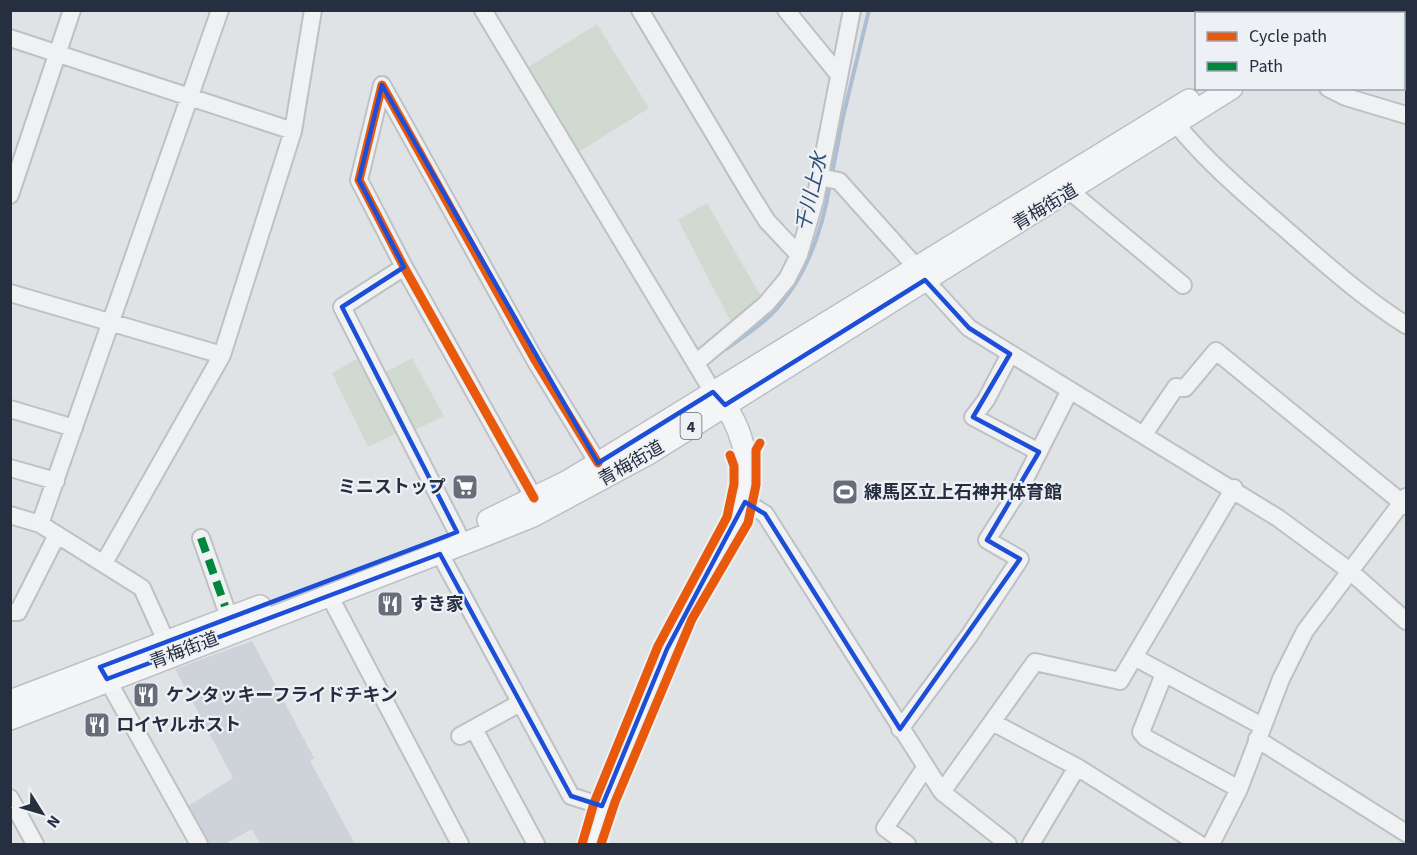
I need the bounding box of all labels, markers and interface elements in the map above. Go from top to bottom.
legend [1195,12,1405,90]
text: Cycle path [1249,24,1327,49]
text: Path [1249,54,1283,79]
water label: 千川上水 [789,148,835,234]
street label: 青梅街道 [1008,178,1083,237]
road number: 4 [680,413,702,439]
street label: 青梅街道 [594,435,669,492]
supermarket icon: ミニストップ [450,472,480,502]
place label: ミニストップ [338,475,446,500]
sports icon: 練馬区立上石神井体育館 [830,477,860,507]
place label: 練馬区立上石神井体育館 [864,480,1062,505]
restaurant icon: すき家 [375,589,405,619]
place label: すき家 [410,592,464,617]
street label: 青梅街道 [146,626,222,675]
restaurant icon: ケンタッキーフライドチキン [131,680,161,710]
place label: ケンタッキーフライドチキン [166,683,398,708]
restaurant icon: ロイヤルホスト [82,710,112,740]
place label: ロイヤルホスト [116,713,241,738]
north arrow [12,783,72,843]
text: N [41,811,65,832]

